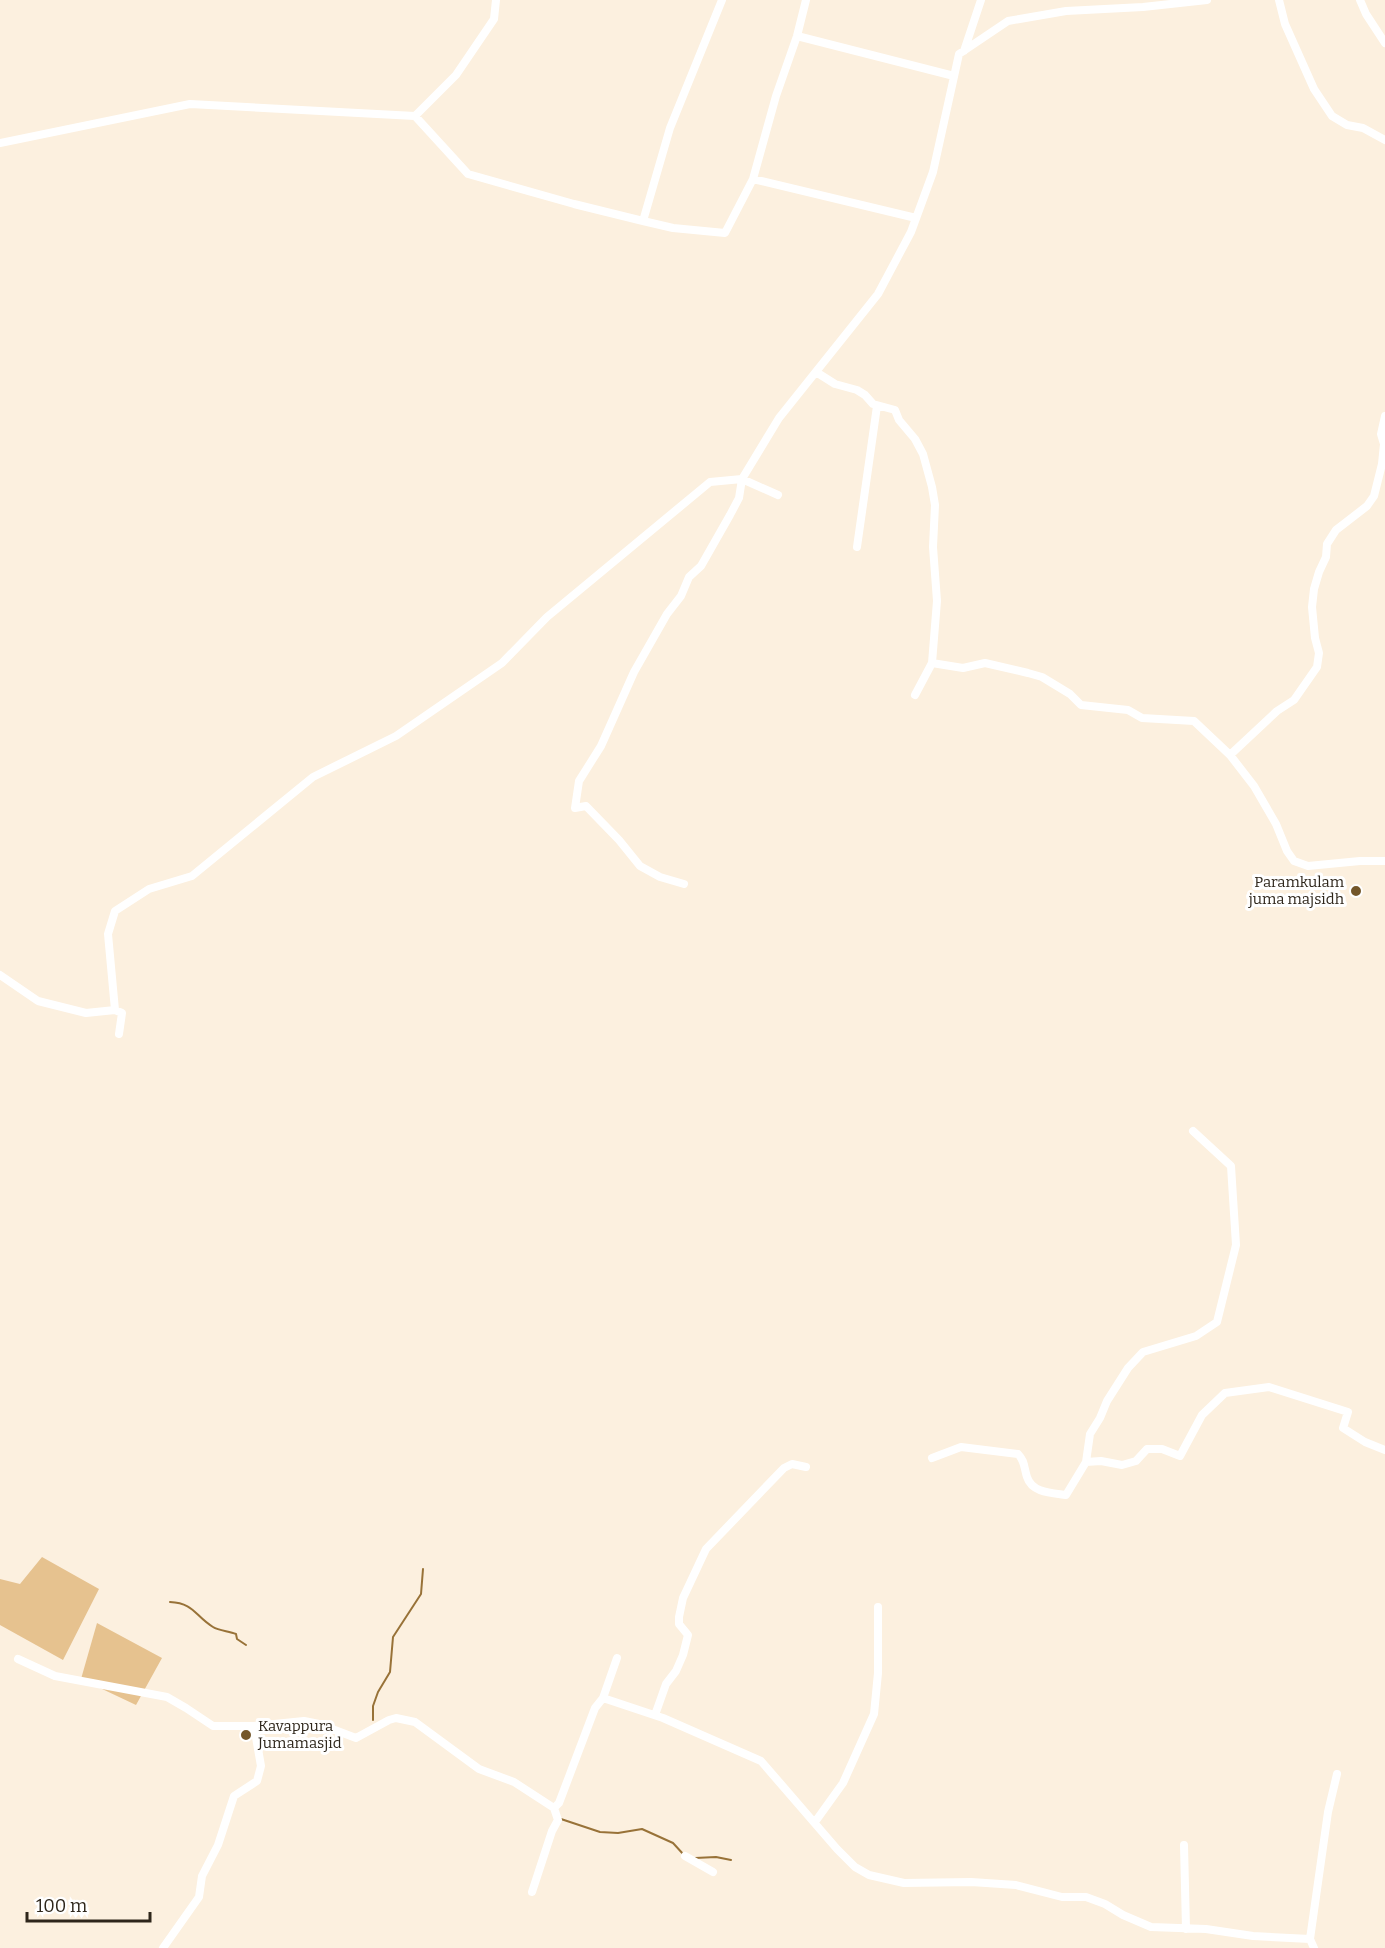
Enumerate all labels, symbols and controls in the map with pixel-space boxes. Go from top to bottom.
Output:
place label: Paramkulam juma majsidh [1248,873,1345,908]
marker: Paramkulam juma majsidh [1349,884,1363,898]
place label: Kavappura Jumamasjid [257,1717,342,1752]
marker: Kavappura Jumamasjid [239,1728,253,1742]
scale bar [27,1885,150,1923]
text: 100 m [36,1895,87,1917]

